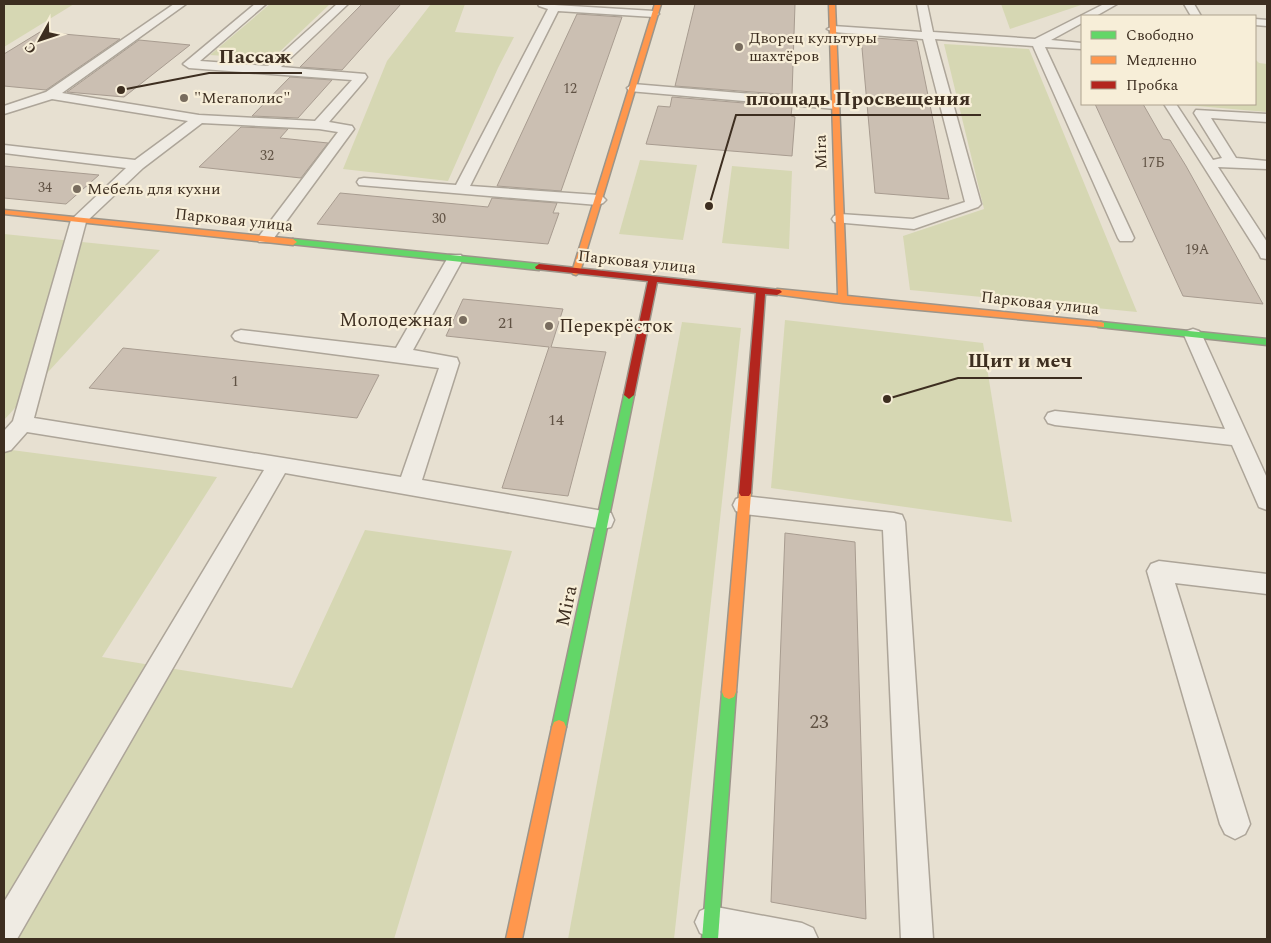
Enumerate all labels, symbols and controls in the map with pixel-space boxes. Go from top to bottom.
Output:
north arrow [15,15,65,65]
legend [1081,15,1256,105]
text: Свободно [1126,24,1194,47]
place label: Дворец культуры шахтёров [749,26,877,68]
text: С [19,37,42,59]
callout: Пассаж [209,38,302,73]
marker: Дворец культуры шахтёров [733,41,745,53]
text: Пассаж [219,42,292,72]
text: Медленно [1126,49,1197,72]
text: Пробка [1126,74,1179,97]
house number: 12 [563,78,577,99]
callout: площадь Просвещения [736,80,981,115]
text: площадь Просвещения [746,84,971,114]
place label: "Мегаполис" [194,86,290,110]
marker: "Мегаполис" [178,92,190,104]
street label: Mira [808,134,834,170]
house number: 32 [260,145,274,166]
house number: 17Б [1141,152,1165,173]
house number: 34 [38,177,52,198]
place label: Мебель для кухни [87,177,221,201]
marker: Мебель для кухни [71,183,83,195]
street label: Парковая улица [174,202,294,238]
house number: 30 [432,208,446,229]
house number: 19А [1185,239,1210,260]
street label: Парковая улица [577,244,697,280]
street label: Парковая улица [980,285,1100,321]
place label: Молодежная [339,306,453,335]
house number: 21 [498,311,514,335]
place label: Перекрёсток [559,312,673,341]
marker: Молодежная [457,314,469,326]
marker: Перекрёсток [543,320,555,332]
callout: Щит и меч [958,343,1082,378]
text: Щит и меч [968,346,1072,376]
house number: 1 [231,369,239,393]
house number: 14 [548,408,564,432]
street label: Mira [549,582,586,629]
house number: 23 [809,708,829,737]

